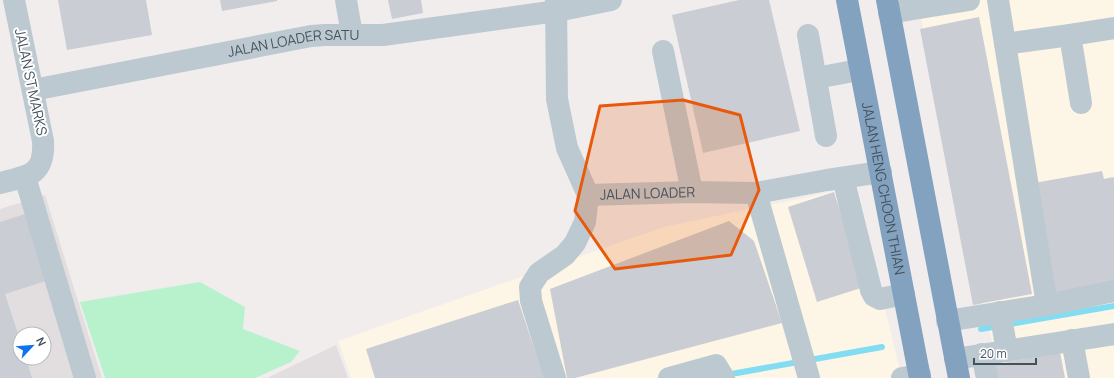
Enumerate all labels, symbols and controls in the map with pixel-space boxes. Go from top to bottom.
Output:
street label: JALAN LOADER SATU [226,25,359,61]
street label: JALAN ST MARKS [11,27,52,137]
street label: JALAN HENG CHOON THIAN [858,101,910,276]
street label: JALAN LOADER [600,182,696,204]
north arrow [12,326,52,366]
text: N [33,335,50,348]
scale bar [974,340,1036,366]
text: 20 m [980,345,1007,362]

